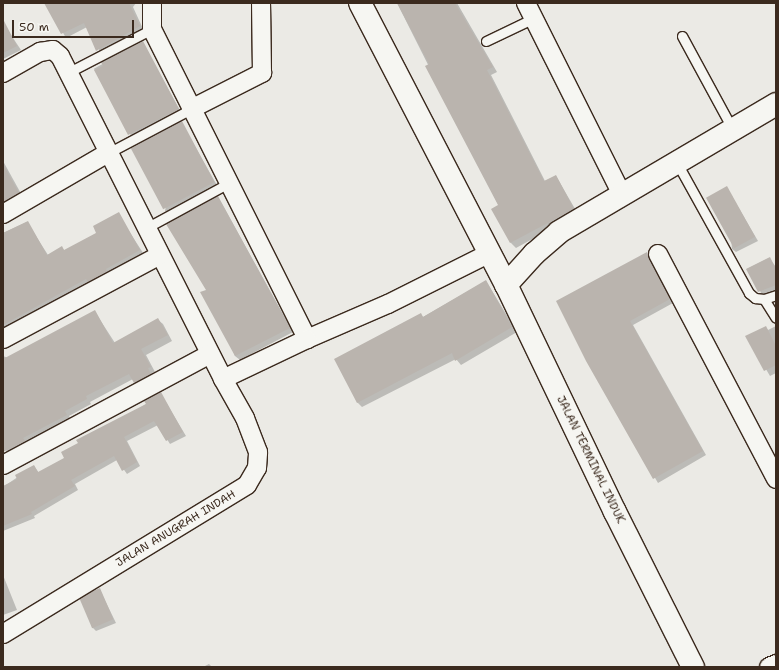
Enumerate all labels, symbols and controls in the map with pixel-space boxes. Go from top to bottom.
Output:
scale bar [14,12,136,38]
text: 50 m [19,19,49,35]
street label: JALAN TERMINAL INDUK [553,394,627,526]
street label: JALAN ANUGRAH INDAH [114,488,238,570]

